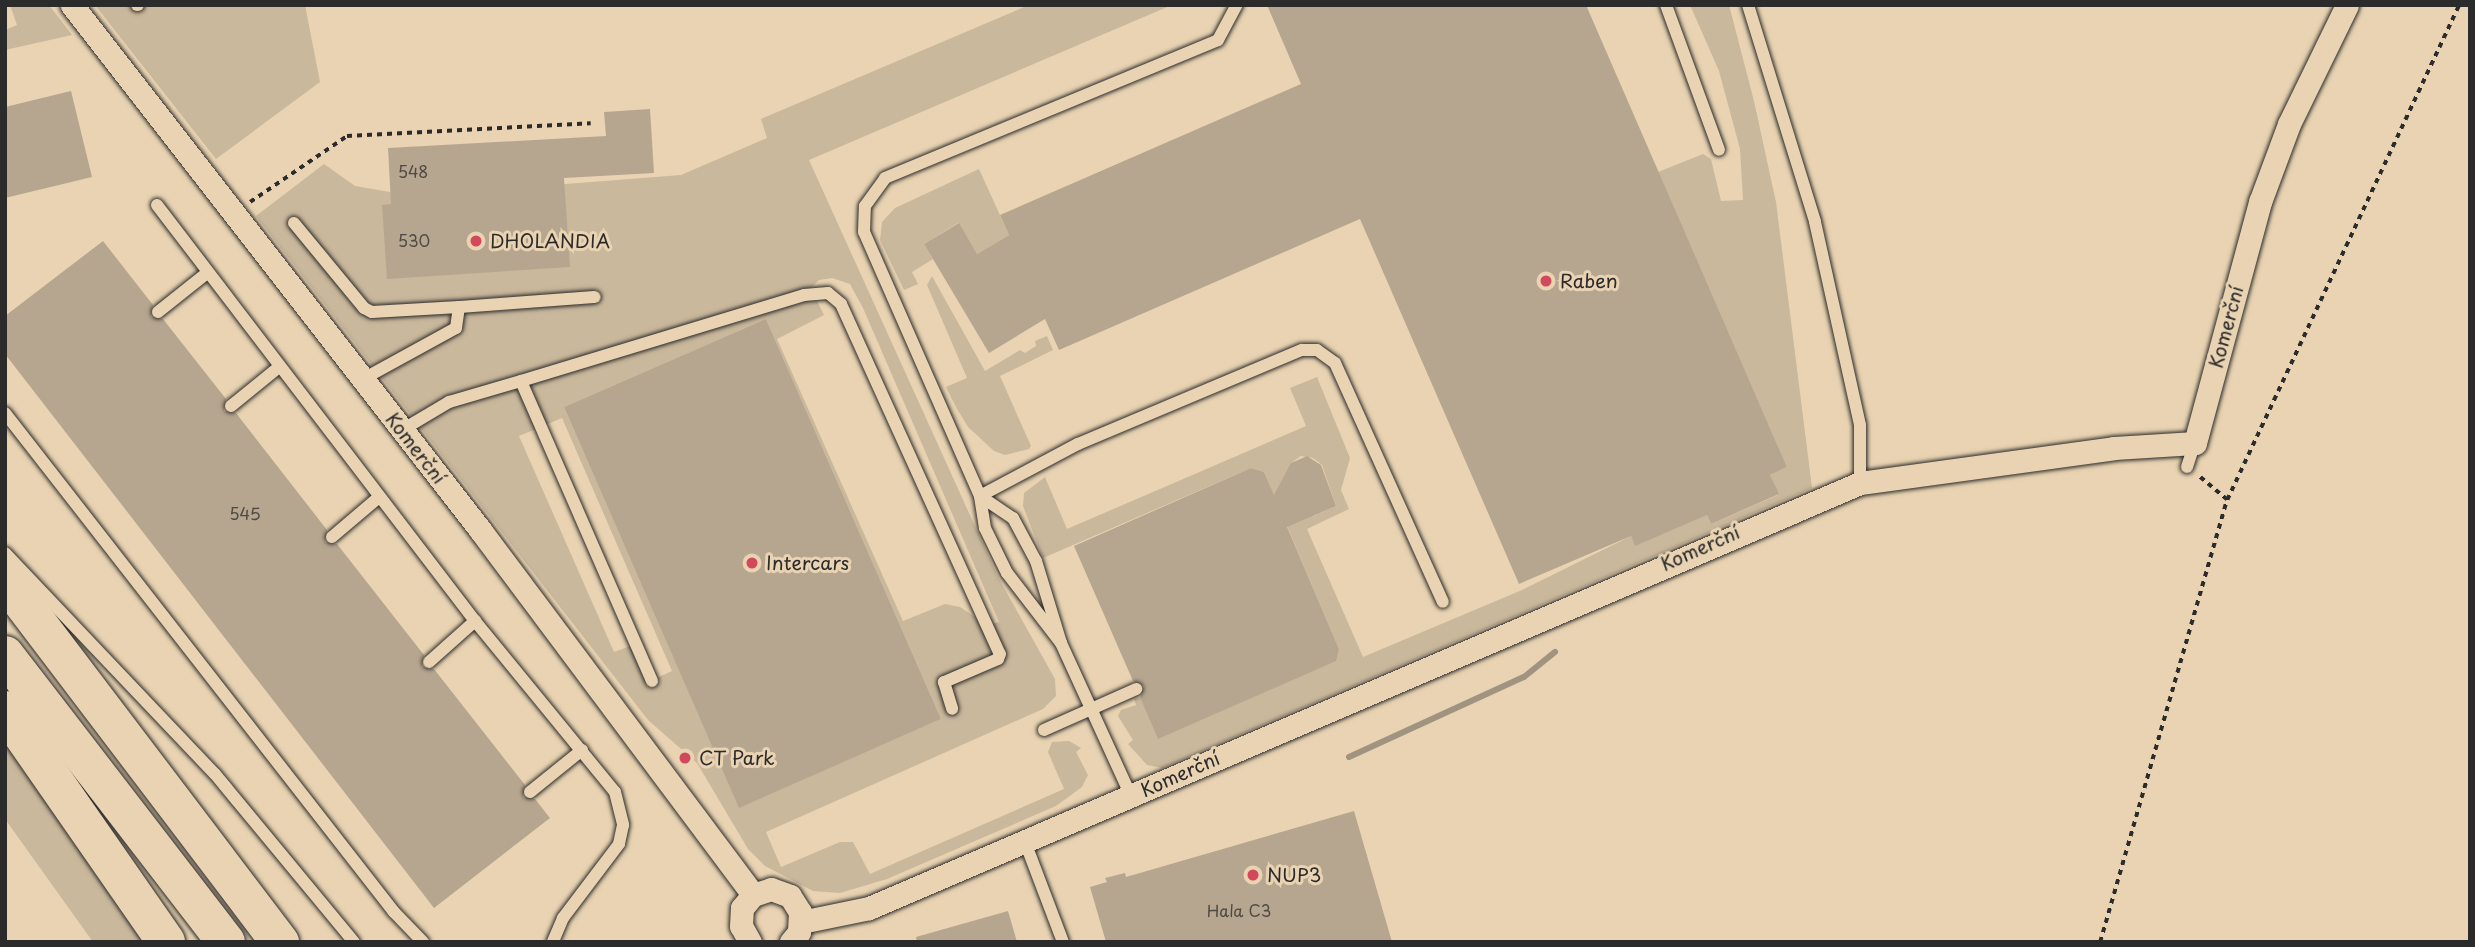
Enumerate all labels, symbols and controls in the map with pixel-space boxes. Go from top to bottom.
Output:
house number: 548 [398,161,428,181]
house number: 530 [398,230,430,250]
place label: DHOLANDIA [490,230,610,252]
marker: DHOLANDIA [468,233,484,249]
place label: Raben [1560,270,1618,292]
marker: Raben [1538,273,1554,289]
street label: Komerční [2204,283,2248,371]
street label: Komerční [381,408,451,488]
house number: 545 [229,503,261,523]
street label: Komerční [1657,520,1743,576]
place label: Intercars [766,552,849,574]
marker: Intercars [744,555,760,571]
street label: Komerční [1137,746,1223,802]
place label: CT Park [699,747,775,769]
marker: CT Park [677,750,693,766]
place label: NUP3 [1267,864,1321,886]
marker: NUP3 [1245,867,1261,883]
house number: Hala C3 [1206,900,1272,920]

